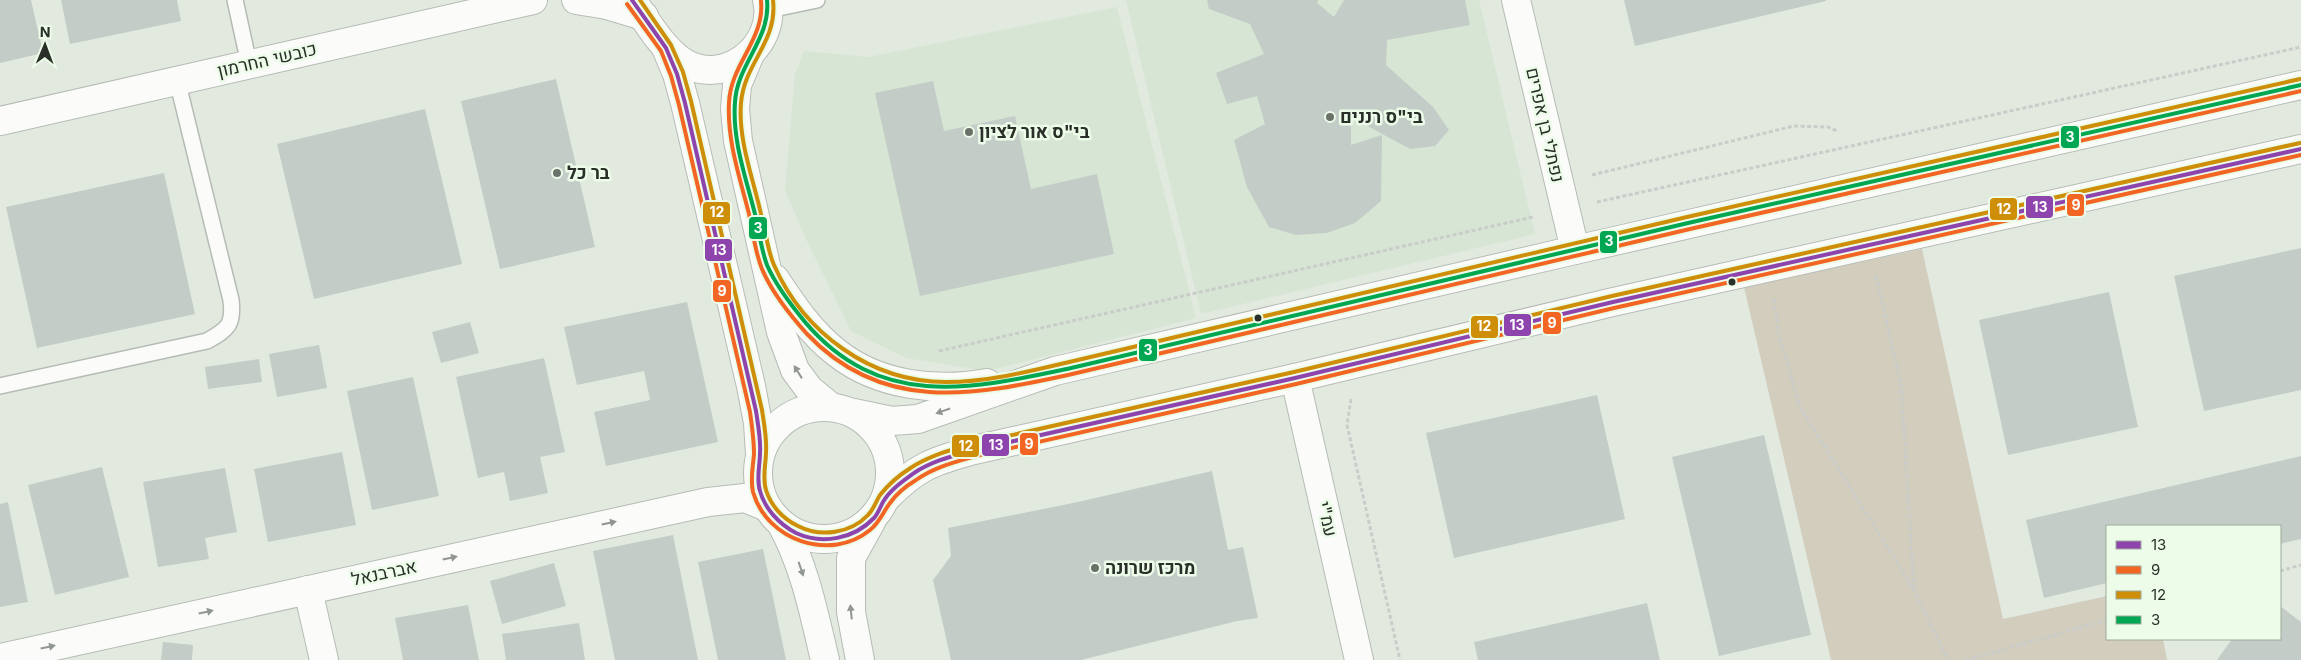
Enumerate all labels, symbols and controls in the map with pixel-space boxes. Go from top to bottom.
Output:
north arrow [20,20,70,70]
text: N [40,23,51,40]
street label: כובשי החרמון [215,38,319,81]
street label: נפתלי בן אפרים [1522,66,1569,184]
place label: בי"ס רננים [1340,106,1423,127]
marker: בי"ס רננים [1324,111,1336,123]
place label: בי"ס אור לציון [979,121,1090,142]
line badge: 3 [2060,125,2080,149]
marker: בי"ס אור לציון [963,126,975,138]
text: 3 [2065,128,2075,145]
place label: בר כל [567,162,610,183]
marker: בר כל [551,167,563,179]
line badge: 9 [2066,193,2085,217]
line badge: 13 [2025,195,2054,219]
text: 9 [2071,196,2081,213]
line badge: 12 [1989,197,2018,221]
text: 13 [2032,198,2048,215]
text: 12 [1997,200,2012,217]
line badge: 12 [702,201,731,225]
text: 12 [710,203,725,220]
line badge: 3 [748,216,768,240]
text: 3 [753,219,763,236]
line badge: 3 [1599,230,1618,254]
text: 3 [1604,232,1614,249]
line badge: 13 [704,238,733,262]
text: 13 [711,241,727,258]
unlabelled marker [1727,277,1737,287]
line badge: 9 [712,279,732,303]
text: 9 [717,282,727,299]
line badge: 9 [1542,311,1562,335]
unlabelled marker [1253,313,1263,323]
line badge: 13 [1503,313,1532,337]
text: 9 [1547,314,1557,331]
line badge: 12 [1470,315,1499,339]
text: 13 [1509,316,1525,333]
text: 12 [1477,317,1492,334]
line badge: 3 [1138,338,1158,362]
text: 3 [1143,341,1153,358]
one-way arrow [793,366,802,379]
one-way arrow [935,407,950,415]
line badge: 9 [1019,432,1039,456]
line badge: 13 [981,433,1010,457]
line badge: 12 [951,434,980,458]
text: 9 [1024,435,1034,452]
text: 13 [988,436,1004,453]
text: 12 [959,437,974,454]
street label: עמ"י [1313,499,1342,539]
one-way arrow [602,519,617,527]
legend [2106,525,2281,640]
text: 13 [2151,535,2166,554]
one-way arrow [443,554,458,562]
street label: אברבנאל [349,555,419,590]
place label: מרכז שרונה [1105,557,1195,578]
text: 9 [2151,560,2160,579]
one-way arrow [798,562,805,577]
marker: מרכז שרונה [1089,562,1101,574]
text: 12 [2151,585,2166,604]
one-way arrow [847,604,855,620]
one-way arrow [199,608,214,616]
text: 3 [2151,610,2160,629]
one-way arrow [40,643,55,651]

